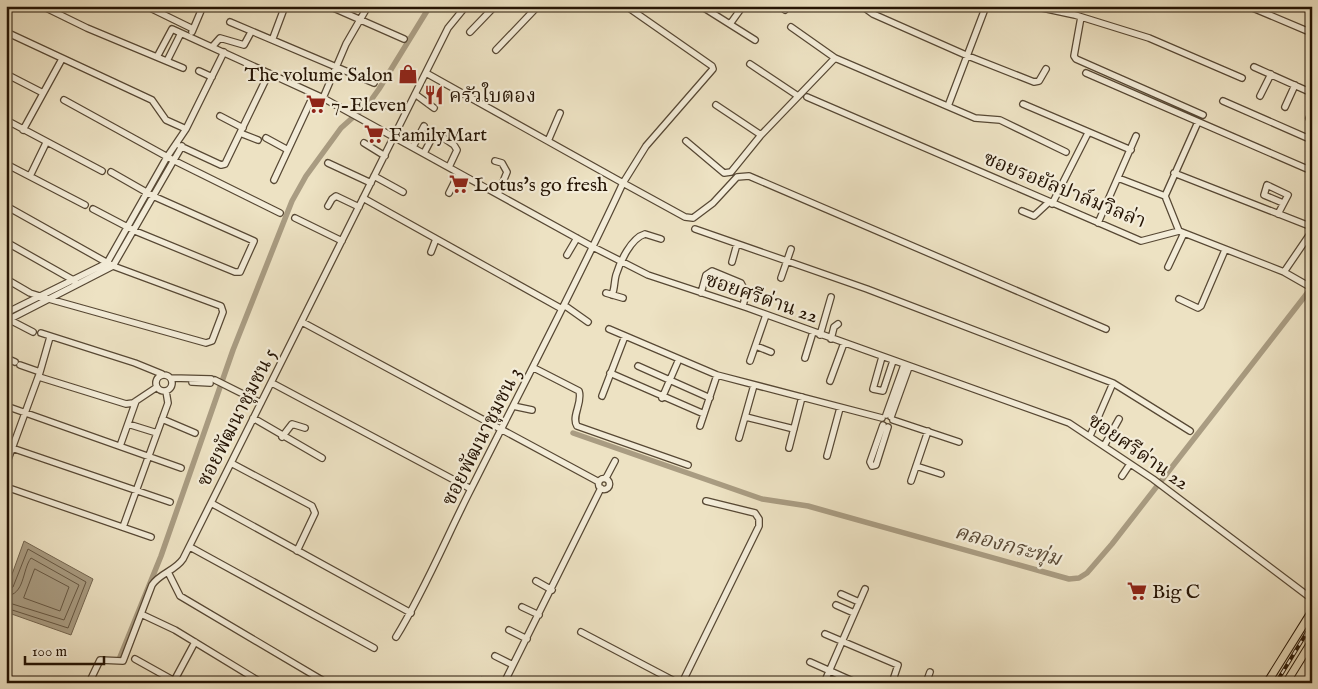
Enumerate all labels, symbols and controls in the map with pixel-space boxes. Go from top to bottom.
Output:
place label: The volume Salon [245,63,393,88]
shop icon: The volume Salon [397,63,419,85]
place label: ครัวใบตอง [449,82,536,109]
restaurant icon: ครัวใบตอง [423,84,445,106]
supermarket icon: 7-Eleven [305,93,327,115]
place label: 7-Eleven [331,93,407,118]
supermarket icon: FamilyMart [363,123,385,145]
place label: FamilyMart [389,123,487,148]
street label: ซอยรอยัลปาล์มวิลล่า [980,146,1149,234]
supermarket icon: Lotus's go fresh [448,173,470,195]
place label: Lotus's go fresh [474,173,608,198]
street label: ซอยศรีด่าน 22 [702,267,821,329]
street label: ซอยพัฒนาชุมชน 5 [192,344,283,491]
street label: ซอยพัฒนาชุมชน 3 [437,363,528,510]
street label: ซอยศรีด่าน 22 [1083,408,1193,496]
water label: คลองกระทุ่ม [951,519,1065,574]
supermarket icon: Big C [1126,580,1148,602]
place label: Big C [1152,580,1200,605]
scale bar [25,634,104,666]
text: 100 m [32,642,68,661]

